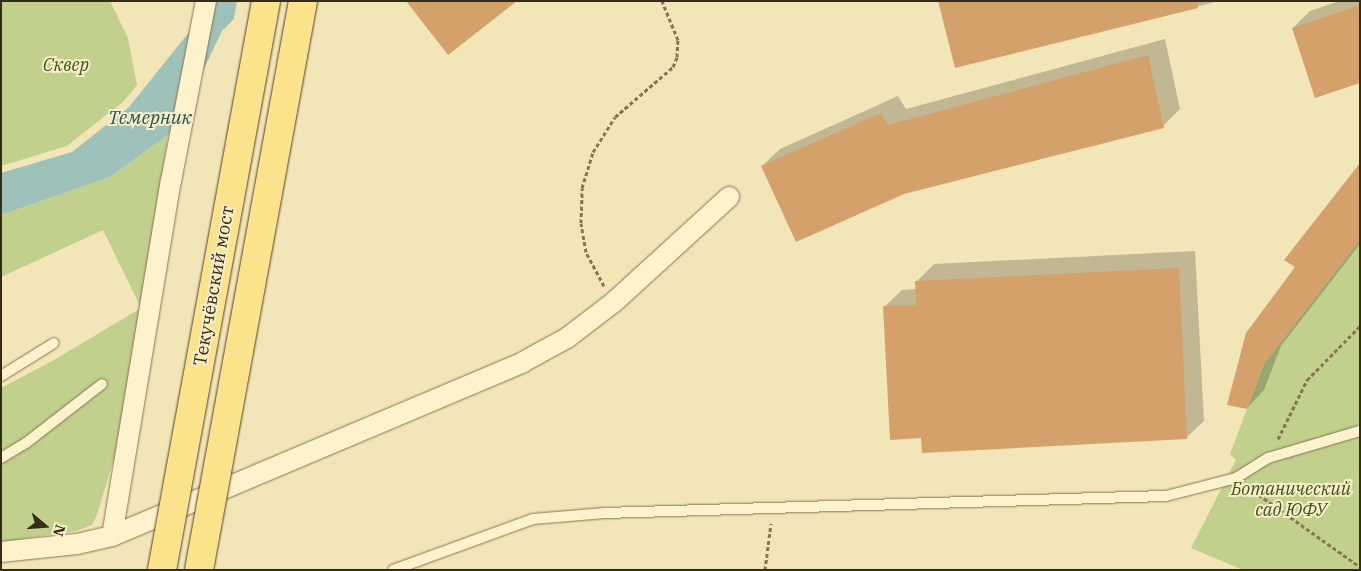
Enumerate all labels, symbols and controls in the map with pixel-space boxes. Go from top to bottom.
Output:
park label: Сквер [43,54,89,76]
water label: Темерник [108,107,192,129]
street label: Текучёвский мост [189,204,239,368]
park label: Ботанический сад ЮФУ [1231,479,1351,522]
north arrow [20,501,70,551]
text: N [49,523,70,539]

